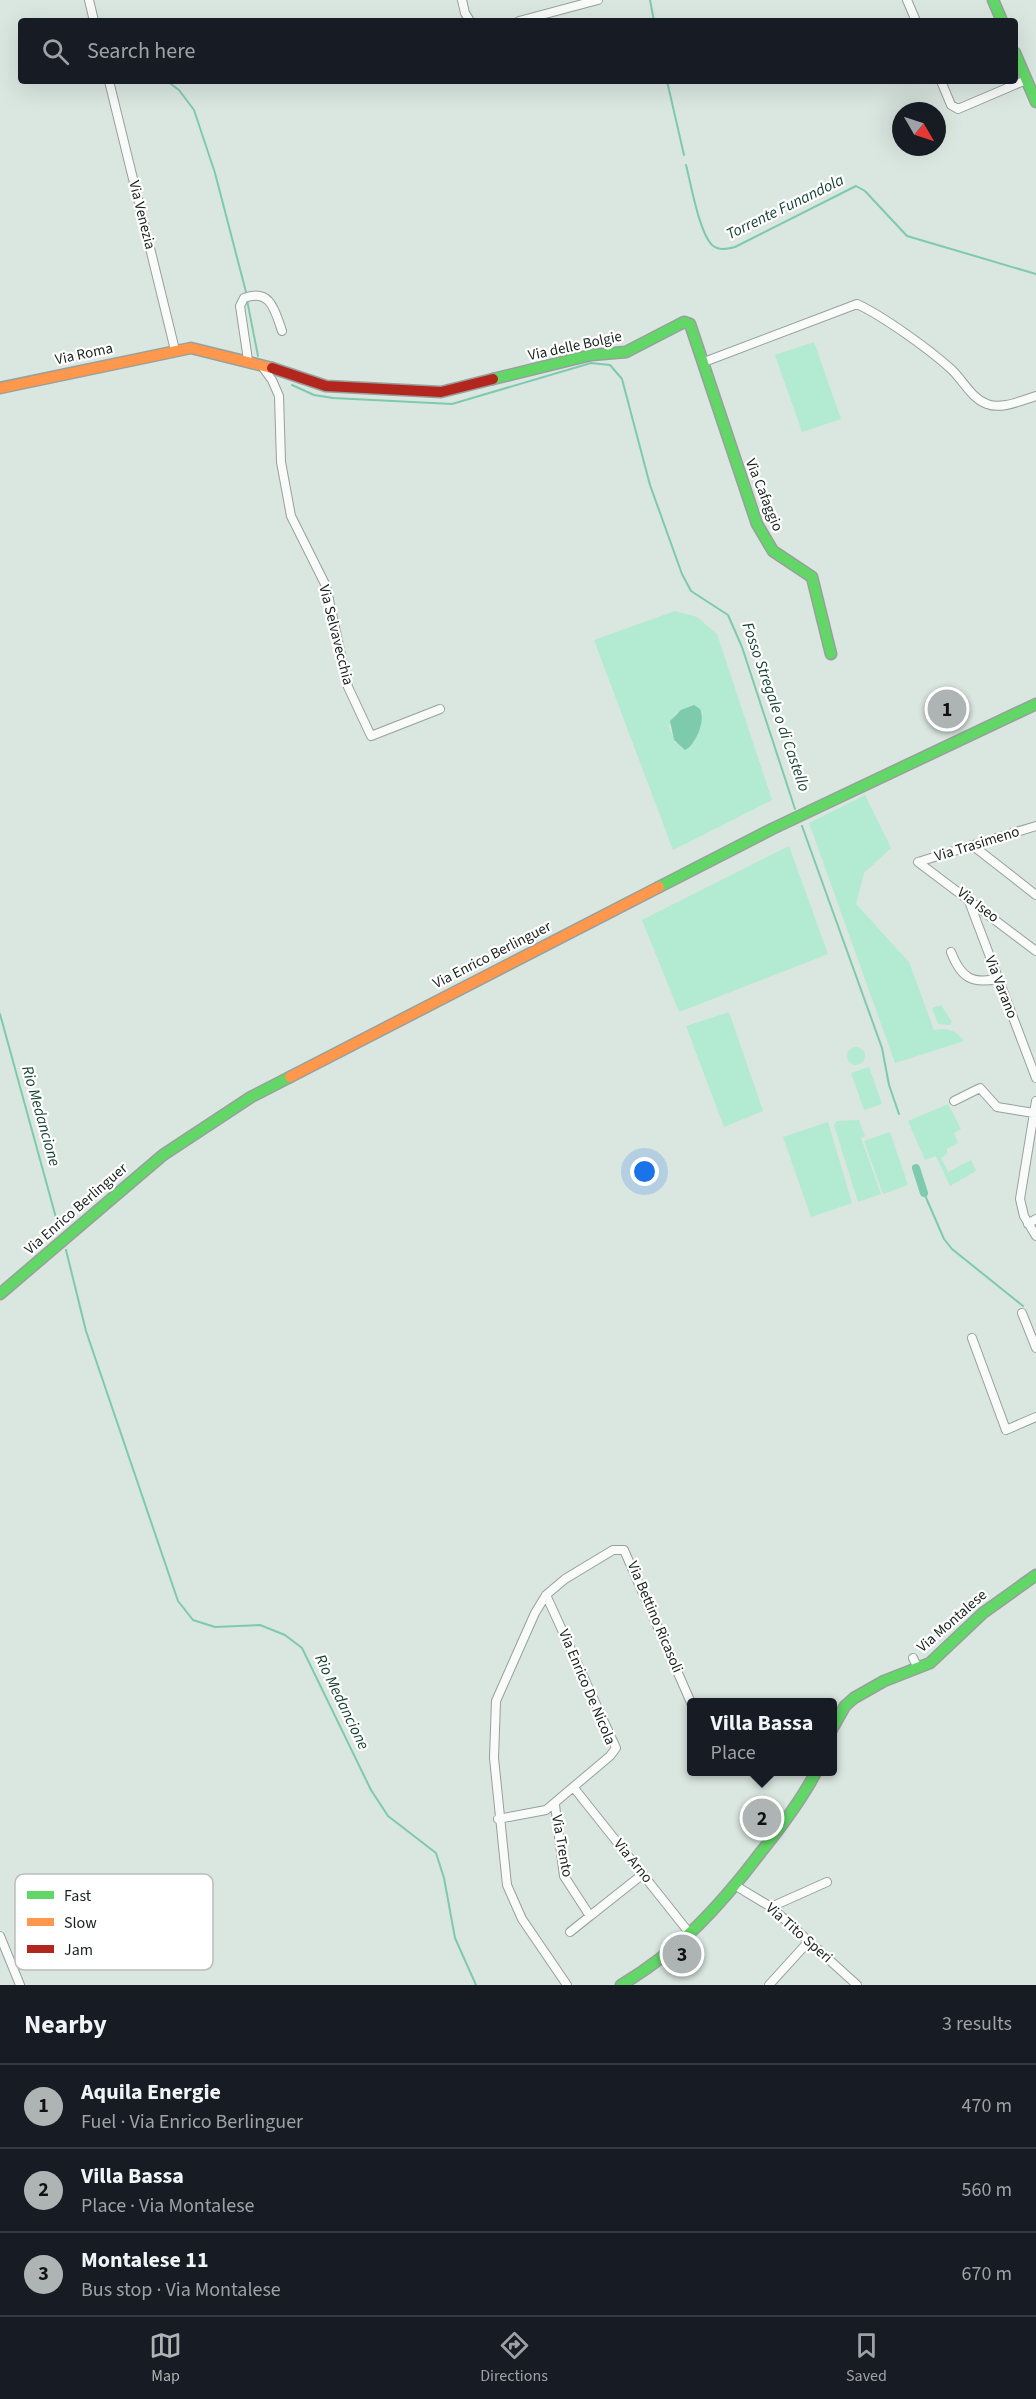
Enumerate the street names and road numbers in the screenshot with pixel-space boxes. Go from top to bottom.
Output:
street label: Via Venezia [123,178,161,252]
street label: Via delle Bolgie [526,326,624,366]
street label: Via Roma [53,338,115,370]
street label: Via Cafaggio [740,456,788,534]
street label: Via Selvavecchia [313,583,359,687]
street label: Via Trasimeno [932,821,1022,867]
street label: Via Iseo [953,882,1003,928]
street label: Via Enrico Berlinguer [429,916,555,994]
street label: Via Varano [979,953,1023,1021]
street label: Via Enrico Berlinguer [20,1158,133,1260]
street label: Via Bettino Ricasoli [622,1558,688,1676]
street label: Via Montalese [912,1585,992,1657]
street label: Via Enrico De Nicola [553,1626,621,1748]
street label: Via Trento [546,1813,578,1879]
street label: Via Arno [609,1834,657,1888]
street label: Via Tito Speri [761,1898,837,1968]

